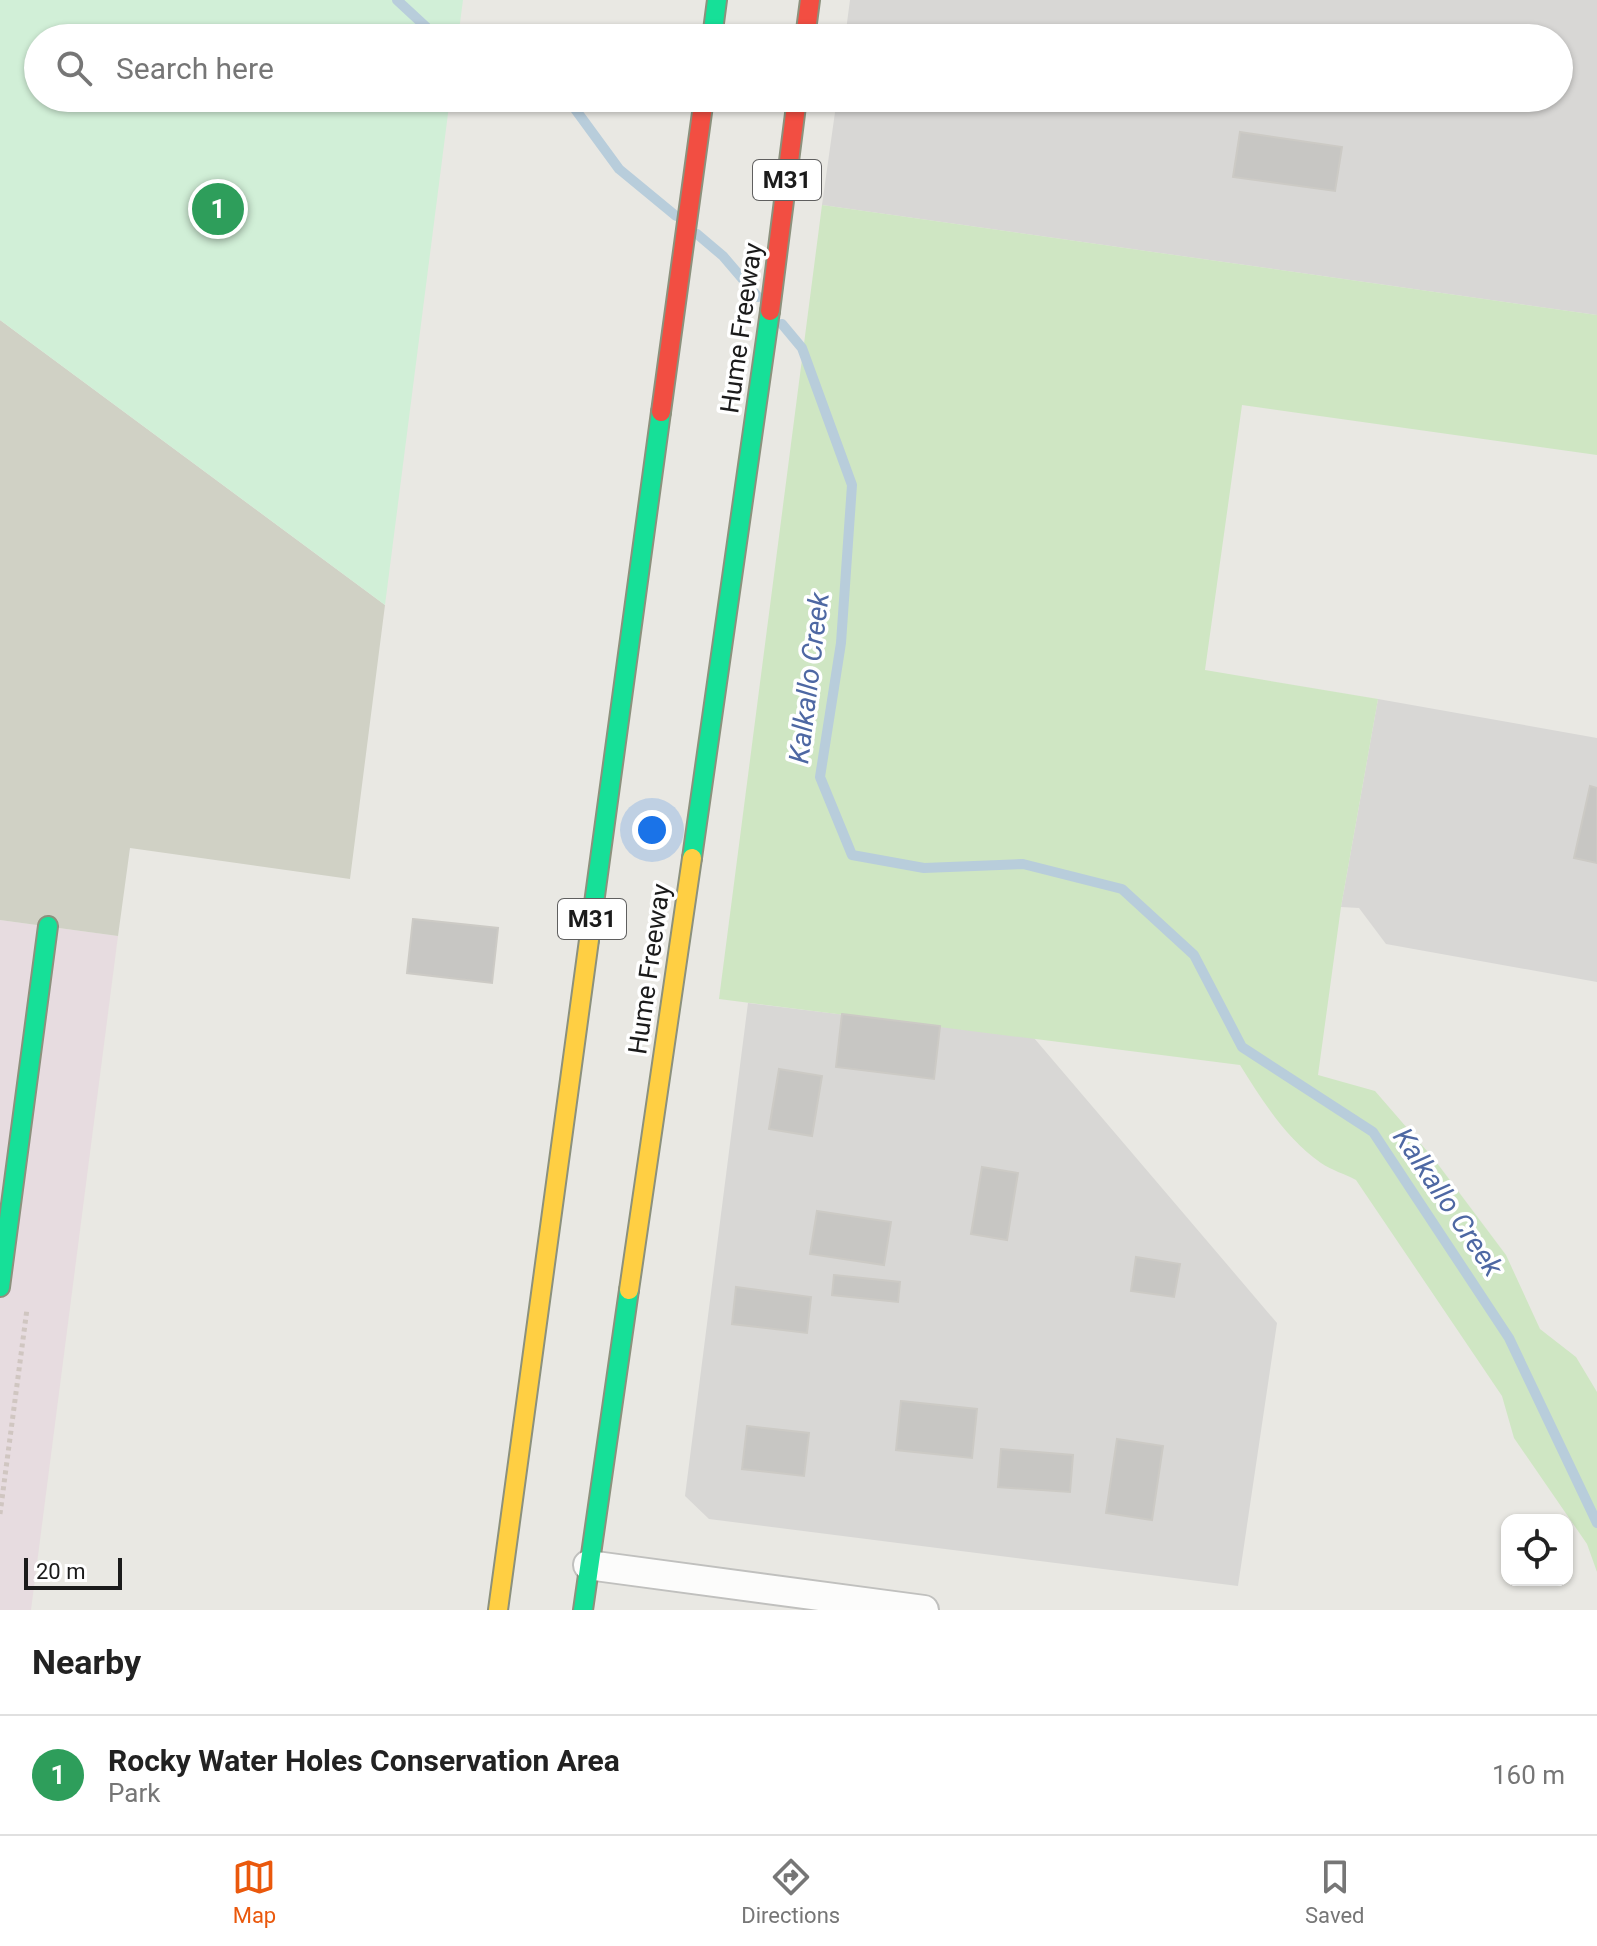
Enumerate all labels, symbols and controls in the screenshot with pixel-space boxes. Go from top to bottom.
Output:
search box [24,24,1573,112]
icon: search [52,46,96,90]
text: Search here [116,51,274,86]
road number: M31 [753,160,821,200]
pin: 1 [192,179,244,239]
street label: Hume Freeway [714,241,768,415]
water label: Kalkallo Creek [782,590,836,765]
your location [632,810,672,850]
street label: Hume Freeway [622,882,676,1056]
road number: M31 [558,899,626,939]
water label: Kalkallo Creek [1386,1122,1510,1283]
map controls [1501,1514,1573,1586]
button: locate [1501,1514,1573,1586]
scale bar [24,1554,122,1590]
text: 20 m [36,1559,85,1584]
text: Nearby [32,1642,141,1682]
text: Rocky Water Holes Conservation Area [108,1743,620,1778]
text: 1 [51,1760,65,1790]
text: 160 m [1492,1760,1565,1790]
text: Park [108,1778,160,1808]
tab: Map [232,1855,276,1928]
tab: Directions [741,1855,840,1928]
tab: Saved [1305,1855,1365,1928]

